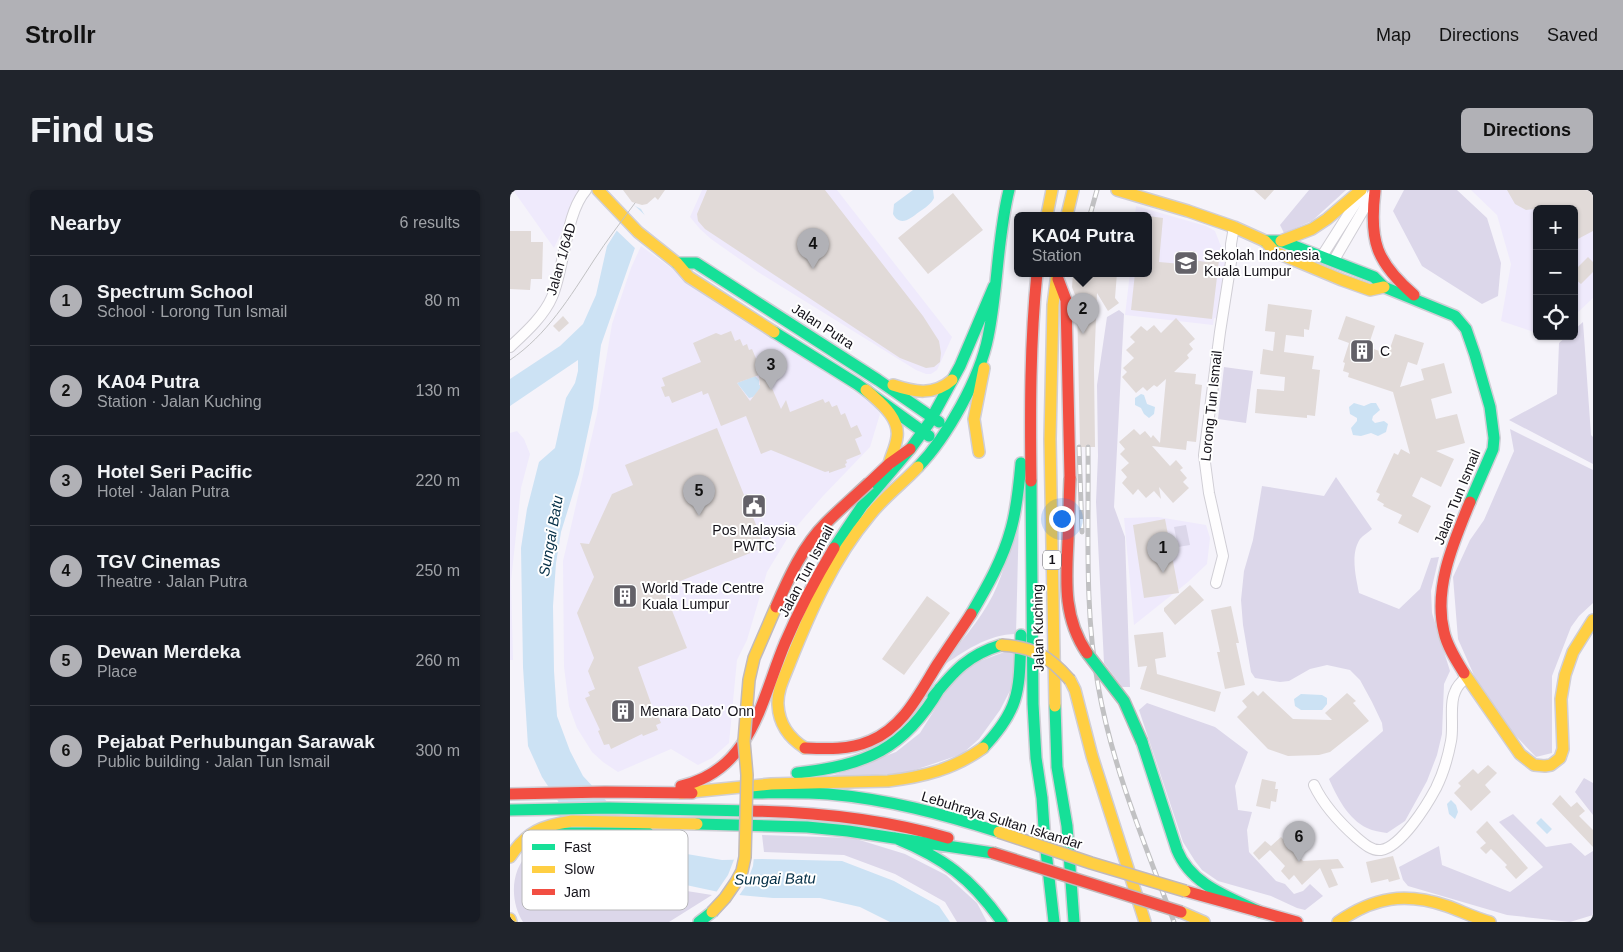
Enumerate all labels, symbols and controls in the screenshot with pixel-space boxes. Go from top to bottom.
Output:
text: Strollr [25,21,96,48]
text: Map [1376,25,1411,45]
text: Directions [1439,25,1519,45]
text: Saved [1547,25,1598,45]
button: Directions [1461,108,1593,153]
text: Find us [30,110,154,149]
map controls [1533,205,1578,340]
button: + [1533,205,1578,250]
text: Nearby [50,211,121,234]
popup [1014,212,1152,277]
text: 6 results [400,214,460,231]
street label: Jalan 1/64D [543,221,579,297]
text: KA04 Putra [1032,225,1134,246]
pin: 4 [797,228,829,269]
text: Station [1032,247,1082,264]
place label: Sekolah Indonesia Kuala Lumpur [1204,247,1319,279]
school or university icon: Sekolah Indonesia Kuala Lumpur [1173,250,1199,276]
button: − [1533,250,1578,295]
text: Spectrum School [97,281,253,302]
text: 1 [62,292,70,309]
text: 80 m [424,292,460,309]
pin: 2 [1067,293,1099,334]
button: locate [1533,295,1578,340]
street label: Jalan Putra [789,300,857,352]
text: School · Lorong Tun Ismail [97,303,287,320]
building icon: C [1349,338,1375,364]
place label: C [1380,343,1390,359]
pin: 3 [755,349,787,390]
street label: Lorong Tun Ismail [1197,350,1225,462]
text: KA04 Putra [97,371,199,392]
text: 2 [62,382,70,399]
text: 130 m [416,382,460,399]
text: Station · Jalan Kuching [97,393,262,410]
street label: Jalan Tun Ismail [1431,447,1483,547]
text: Hotel Seri Pacific [97,461,252,482]
text: 3 [62,472,70,489]
text: 220 m [416,472,460,489]
pin: 5 [683,475,715,516]
text: Hotel · Jalan Putra [97,483,230,500]
public building icon: Pos Malaysia PWTC [741,493,767,519]
water label: Sungai Batu [535,494,566,578]
your location [1049,506,1075,532]
place label: Pos Malaysia PWTC [712,522,796,554]
street label: Jalan Tun Ismail [775,523,837,619]
pin: 1 [1147,532,1179,573]
road number: 1 [1043,550,1061,570]
text: TGV Cinemas [97,551,221,572]
text: 4 [62,562,70,579]
text: 250 m [416,562,460,579]
text: Theatre · Jalan Putra [97,573,247,590]
place label: World Trade Centre Kuala Lumpur [642,580,764,612]
building icon: World Trade Centre Kuala Lumpur [612,583,638,609]
street label: Jalan Kuching [1029,584,1047,672]
text: Dewan Merdeka [97,641,241,662]
text: 5 [62,652,70,669]
text: 260 m [416,652,460,669]
text: Place [97,663,137,680]
building icon: Menara Dato' Onn [610,698,636,724]
place label: Menara Dato' Onn [640,703,754,719]
text: Pejabat Perhubungan Sarawak [97,731,375,752]
text: 6 [62,742,70,759]
text: 300 m [416,742,460,759]
text: Public building · Jalan Tun Ismail [97,753,330,770]
street label: Lebuhraya Sultan Iskandar [920,788,1085,852]
pin: 6 [1283,821,1315,862]
legend [522,830,688,910]
text: Fast [564,839,591,855]
text: Slow [564,861,595,877]
water label: Sungai Batu [734,869,817,888]
text: Jam [564,884,590,900]

